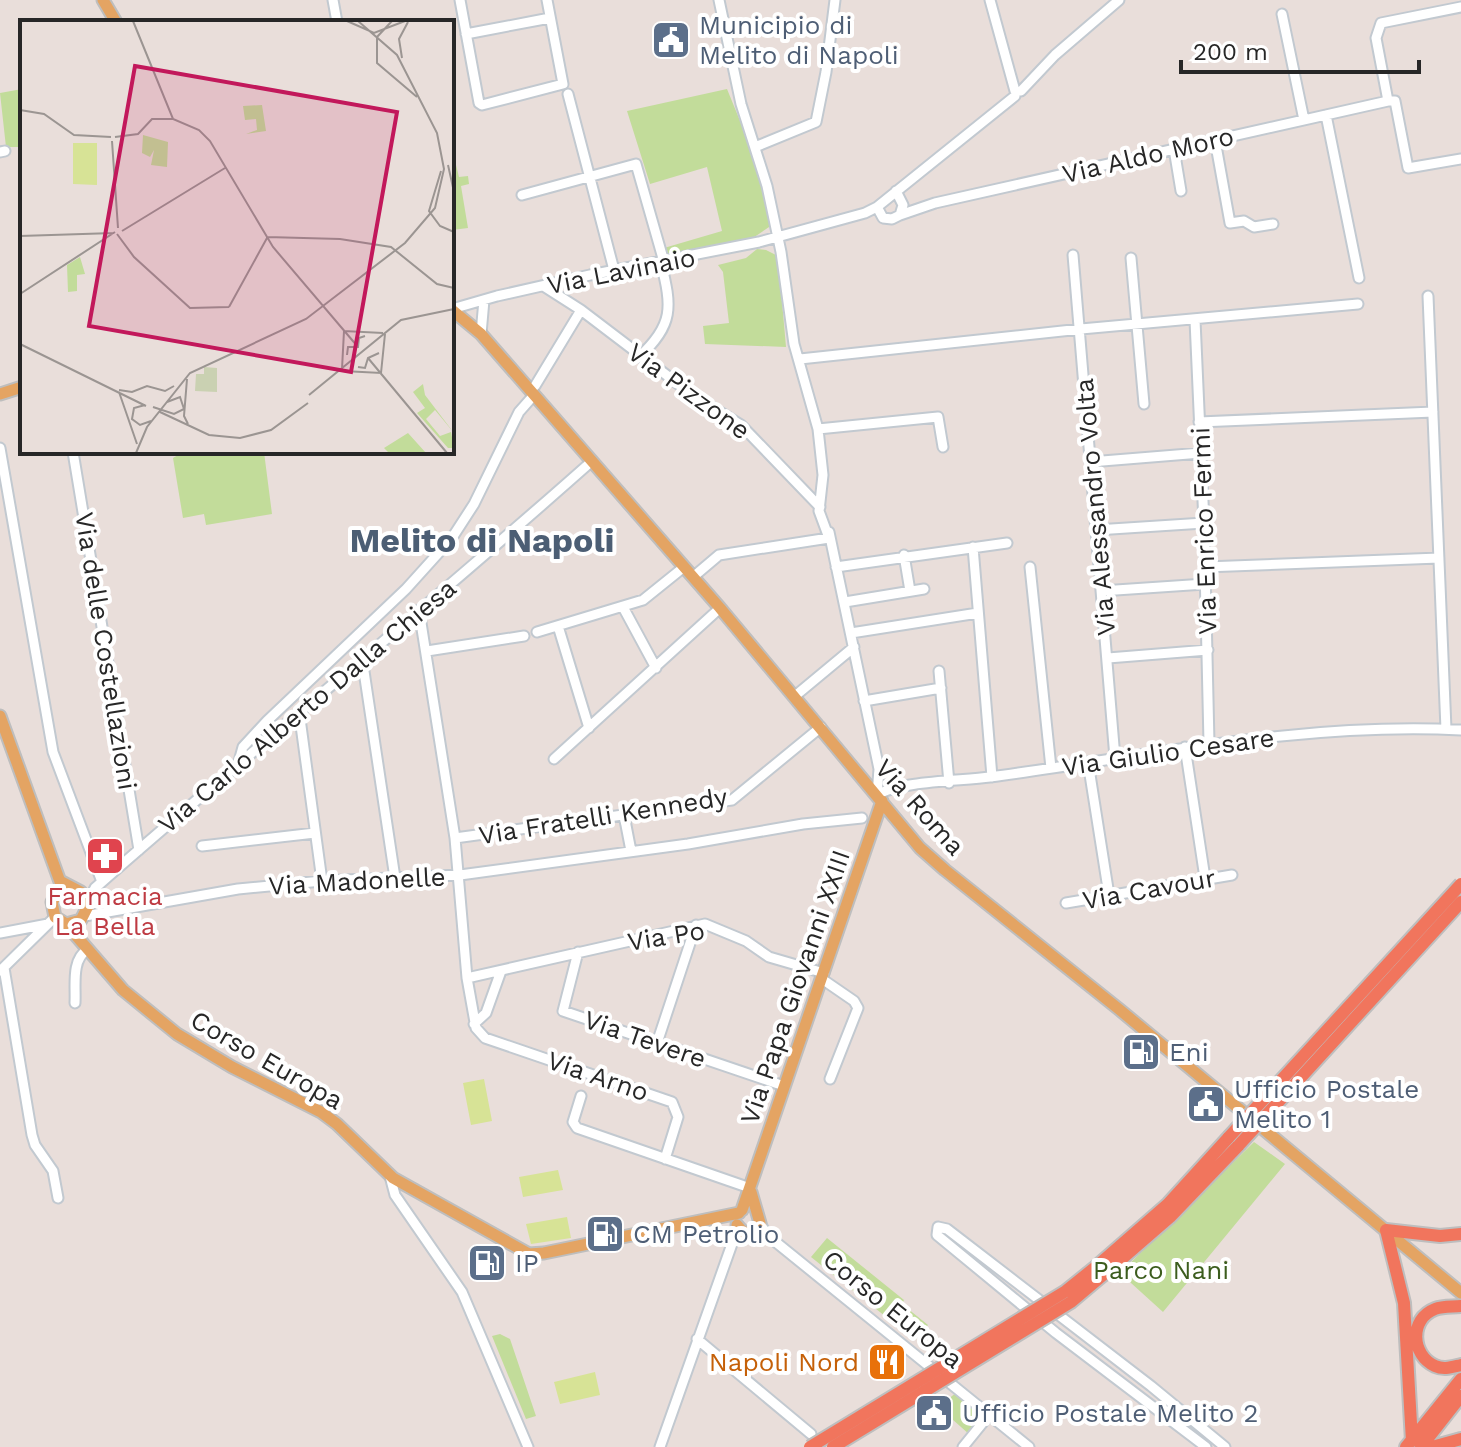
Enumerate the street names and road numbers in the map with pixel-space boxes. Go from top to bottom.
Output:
street label: Via Aldo Moro [1059,121,1237,189]
street label: Via Lavinaio [544,242,698,300]
street label: Via Pizzone [622,337,756,445]
street label: Via Alessandro Volta [1069,377,1121,637]
street label: Via Enrico Fermi [1185,427,1223,635]
street label: Via delle Costellazioni [69,510,143,792]
street label: Via Carlo Alberto Dalla Chiesa [152,572,462,839]
street label: Via Giulio Cesare [1060,722,1276,782]
street label: Via Roma [869,753,971,861]
street label: Via Fratelli Kennedy [476,781,730,850]
street label: Via Papa Giovanni XXIII [734,846,856,1128]
street label: Via Madonelle [268,861,446,901]
street label: Via Cavour [1080,863,1218,915]
street label: Via Po [625,915,707,957]
street label: Corso Europa [186,1004,349,1116]
street label: Via Tevere [580,1004,710,1074]
street label: Via Arno [543,1045,653,1107]
street label: Corso Europa [817,1244,969,1375]

